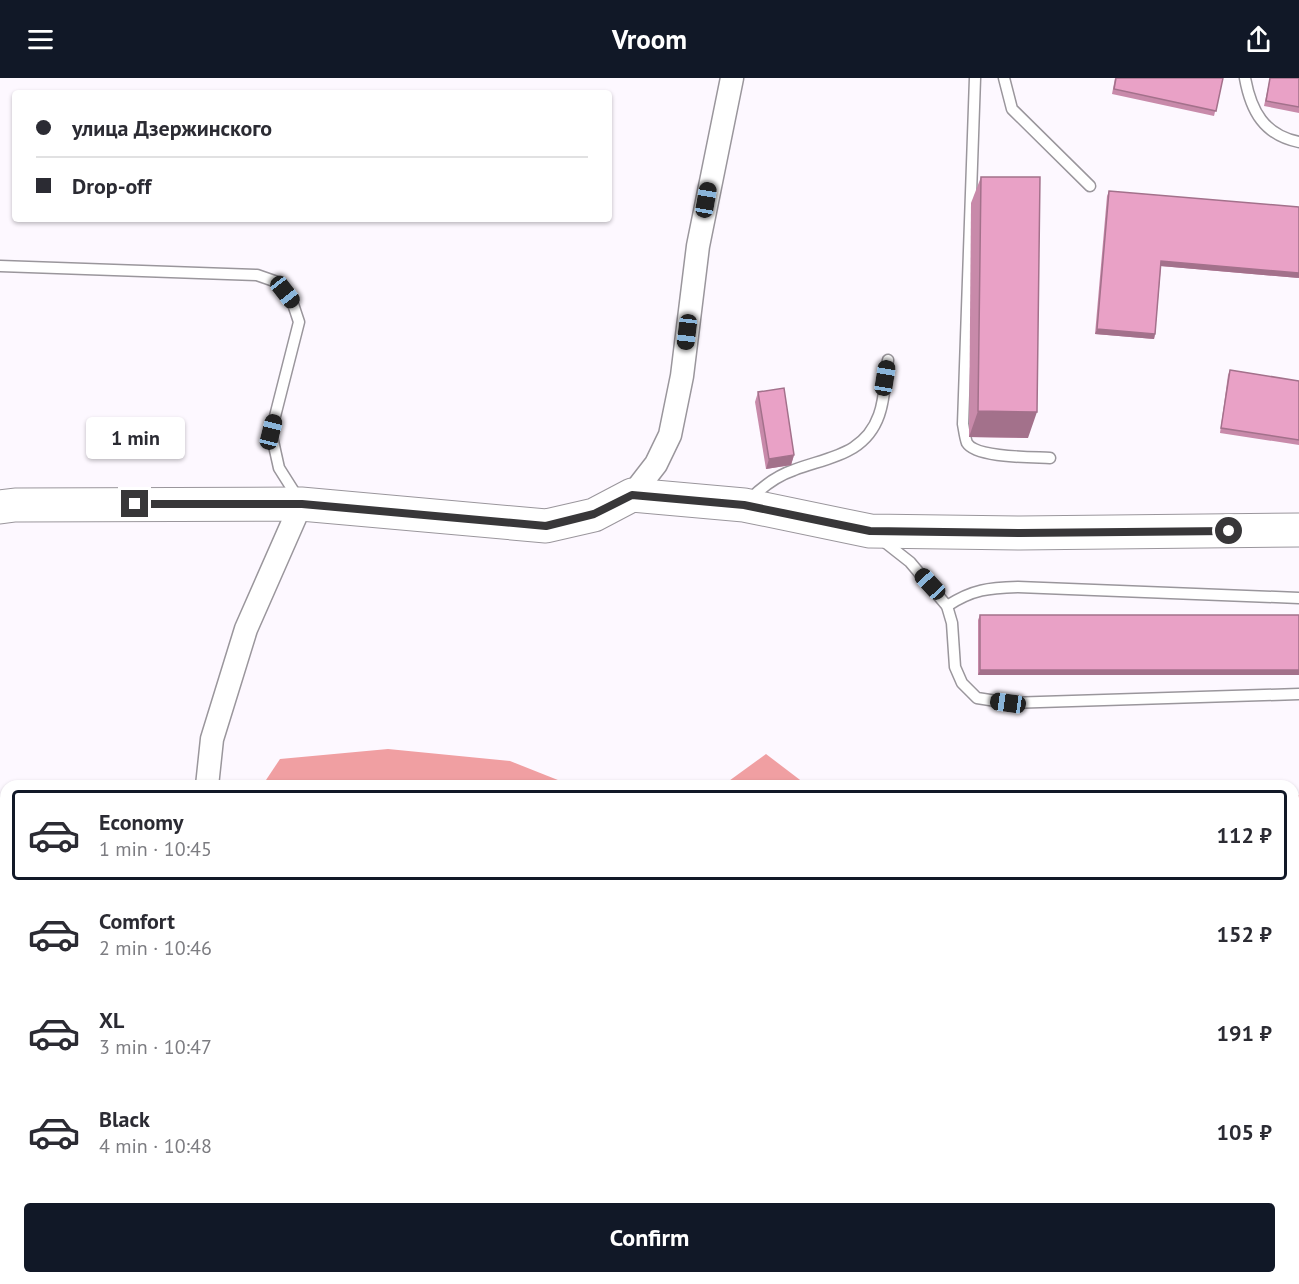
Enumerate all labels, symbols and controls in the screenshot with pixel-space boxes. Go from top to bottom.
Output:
text: Vroom [612,22,687,56]
icon: menu [24,23,57,56]
icon: share [1242,23,1275,56]
text: улица Дзержинского [72,114,272,142]
text: Drop-off [72,172,151,200]
car [694,181,718,219]
car [267,272,303,312]
car [676,313,698,351]
car [873,359,897,397]
car [258,412,284,452]
callout: 1 min [86,417,184,459]
text: 1 min [111,425,160,451]
route end [121,490,148,517]
route start [1215,517,1242,544]
car [911,565,949,603]
car [989,692,1027,714]
icon: car [27,808,81,862]
text: Economy [99,808,183,836]
text: 112 ₽ [1217,821,1272,849]
text: 1 min · 10:45 [99,836,212,862]
icon: car [27,907,81,961]
text: Comfort [99,907,175,935]
text: 152 ₽ [1217,920,1272,948]
text: 2 min · 10:46 [99,935,212,961]
icon: car [27,1006,81,1060]
text: XL [99,1006,124,1034]
text: 191 ₽ [1217,1019,1272,1047]
text: 3 min · 10:47 [99,1034,212,1060]
icon: car [27,1105,81,1159]
text: Black [99,1105,150,1133]
text: 105 ₽ [1217,1118,1272,1146]
text: 4 min · 10:48 [99,1133,212,1159]
button: Confirm [24,1203,1275,1272]

